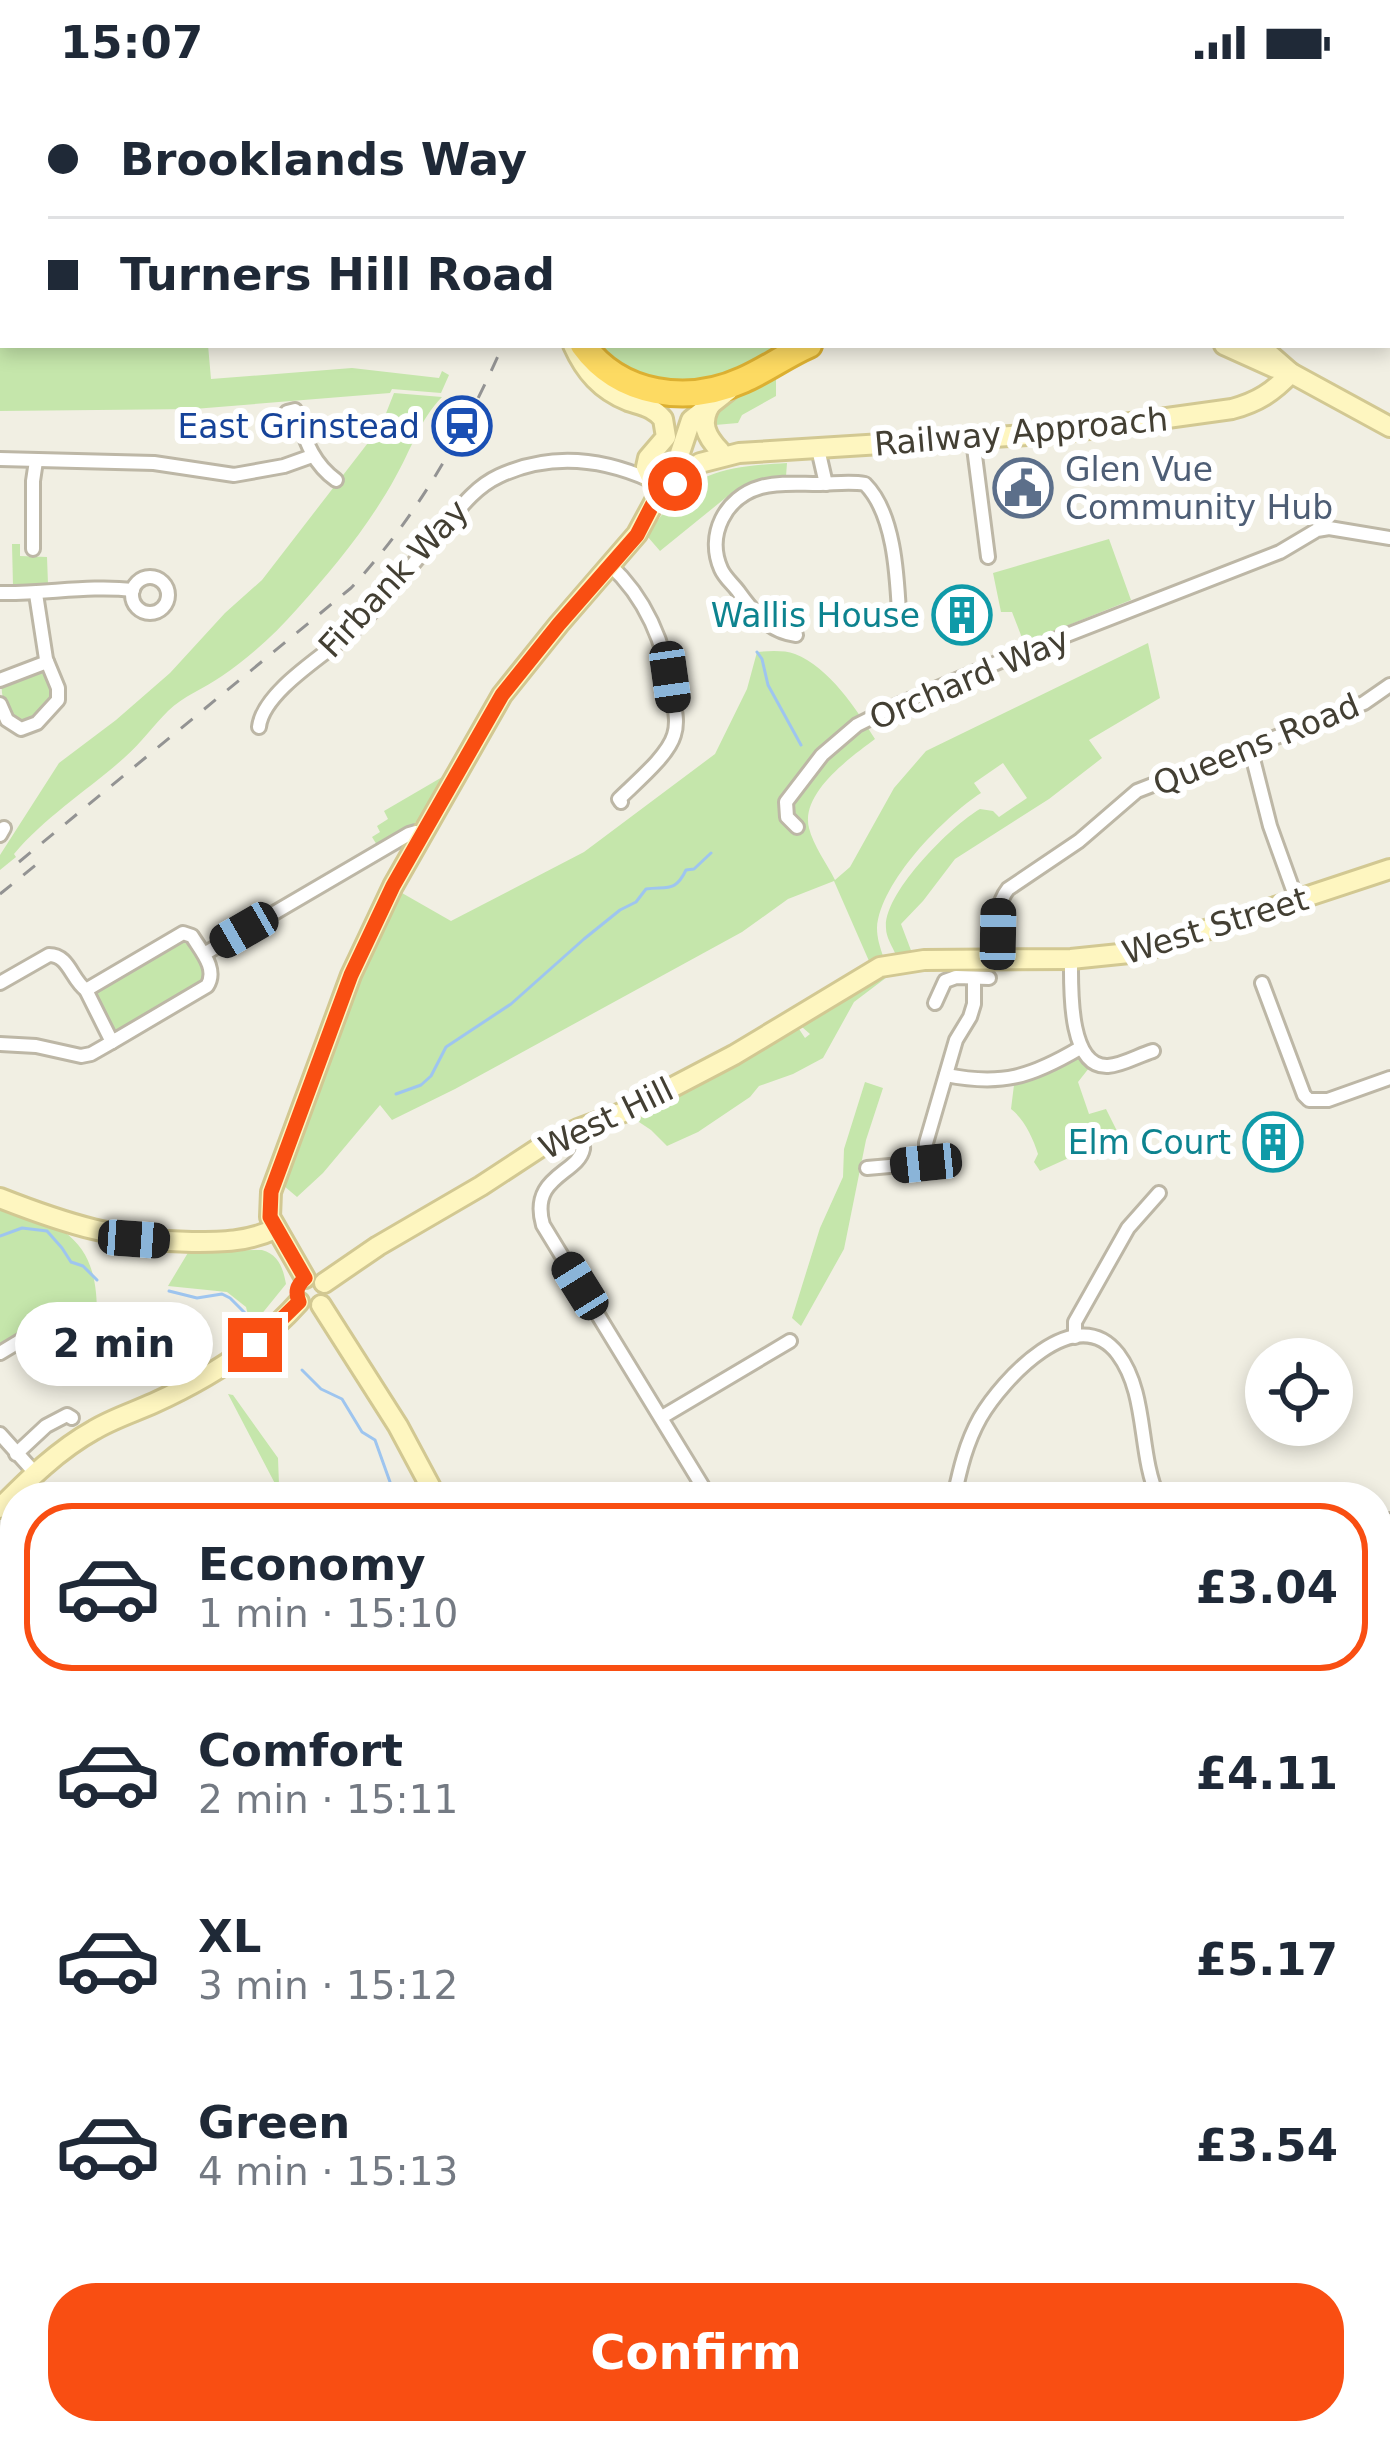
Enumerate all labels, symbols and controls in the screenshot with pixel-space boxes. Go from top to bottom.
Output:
text: 15:07 [60,16,203,69]
text: Brooklands Way [120,133,527,186]
text: Turners Hill Road [120,248,555,301]
station icon: East Grinstead [431,395,493,457]
street label: Railway Approach [873,399,1170,464]
place label: East Grinstead [177,407,420,446]
place label: Glen Vue Community Hub [1065,450,1333,527]
route start [648,457,702,511]
public building icon: Glen Vue Community Hub [992,457,1054,519]
street label: Firbank Way [310,491,476,665]
building icon: Wallis House [931,584,993,646]
place label: Wallis House [711,596,920,635]
street label: Orchard Way [864,619,1075,738]
car [647,639,693,715]
street label: Queens Road [1147,685,1365,804]
street label: West Street [1118,879,1313,972]
car [204,896,284,964]
car [979,898,1017,970]
street label: West Hill [533,1069,679,1168]
building icon: Elm Court [1242,1111,1304,1173]
place label: Elm Court [1068,1123,1231,1162]
car [888,1141,964,1185]
car [97,1219,171,1259]
car [546,1246,614,1326]
callout: 2 min [15,1303,213,1387]
route end [228,1318,282,1372]
text: 2 min [53,1321,175,1366]
map controls [1245,1338,1353,1446]
button: locate [1245,1338,1353,1446]
icon: car [54,1533,162,1641]
text: Economy [198,1538,426,1591]
text: £3.04 [1196,1561,1338,1614]
text: 1 min · 15:10 [198,1591,458,1636]
icon: car [54,1719,162,1827]
text: Comfort [198,1724,403,1777]
text: £4.11 [1196,1747,1338,1800]
text: 2 min · 15:11 [198,1777,458,1822]
icon: car [54,1905,162,2013]
text: XL [198,1910,261,1963]
text: £5.17 [1196,1933,1338,1986]
text: 3 min · 15:12 [198,1963,458,2008]
icon: car [54,2091,162,2199]
text: Green [198,2096,350,2149]
text: £3.54 [1196,2119,1338,2172]
text: 4 min · 15:13 [198,2149,458,2194]
button: Confirm [48,2283,1344,2421]

